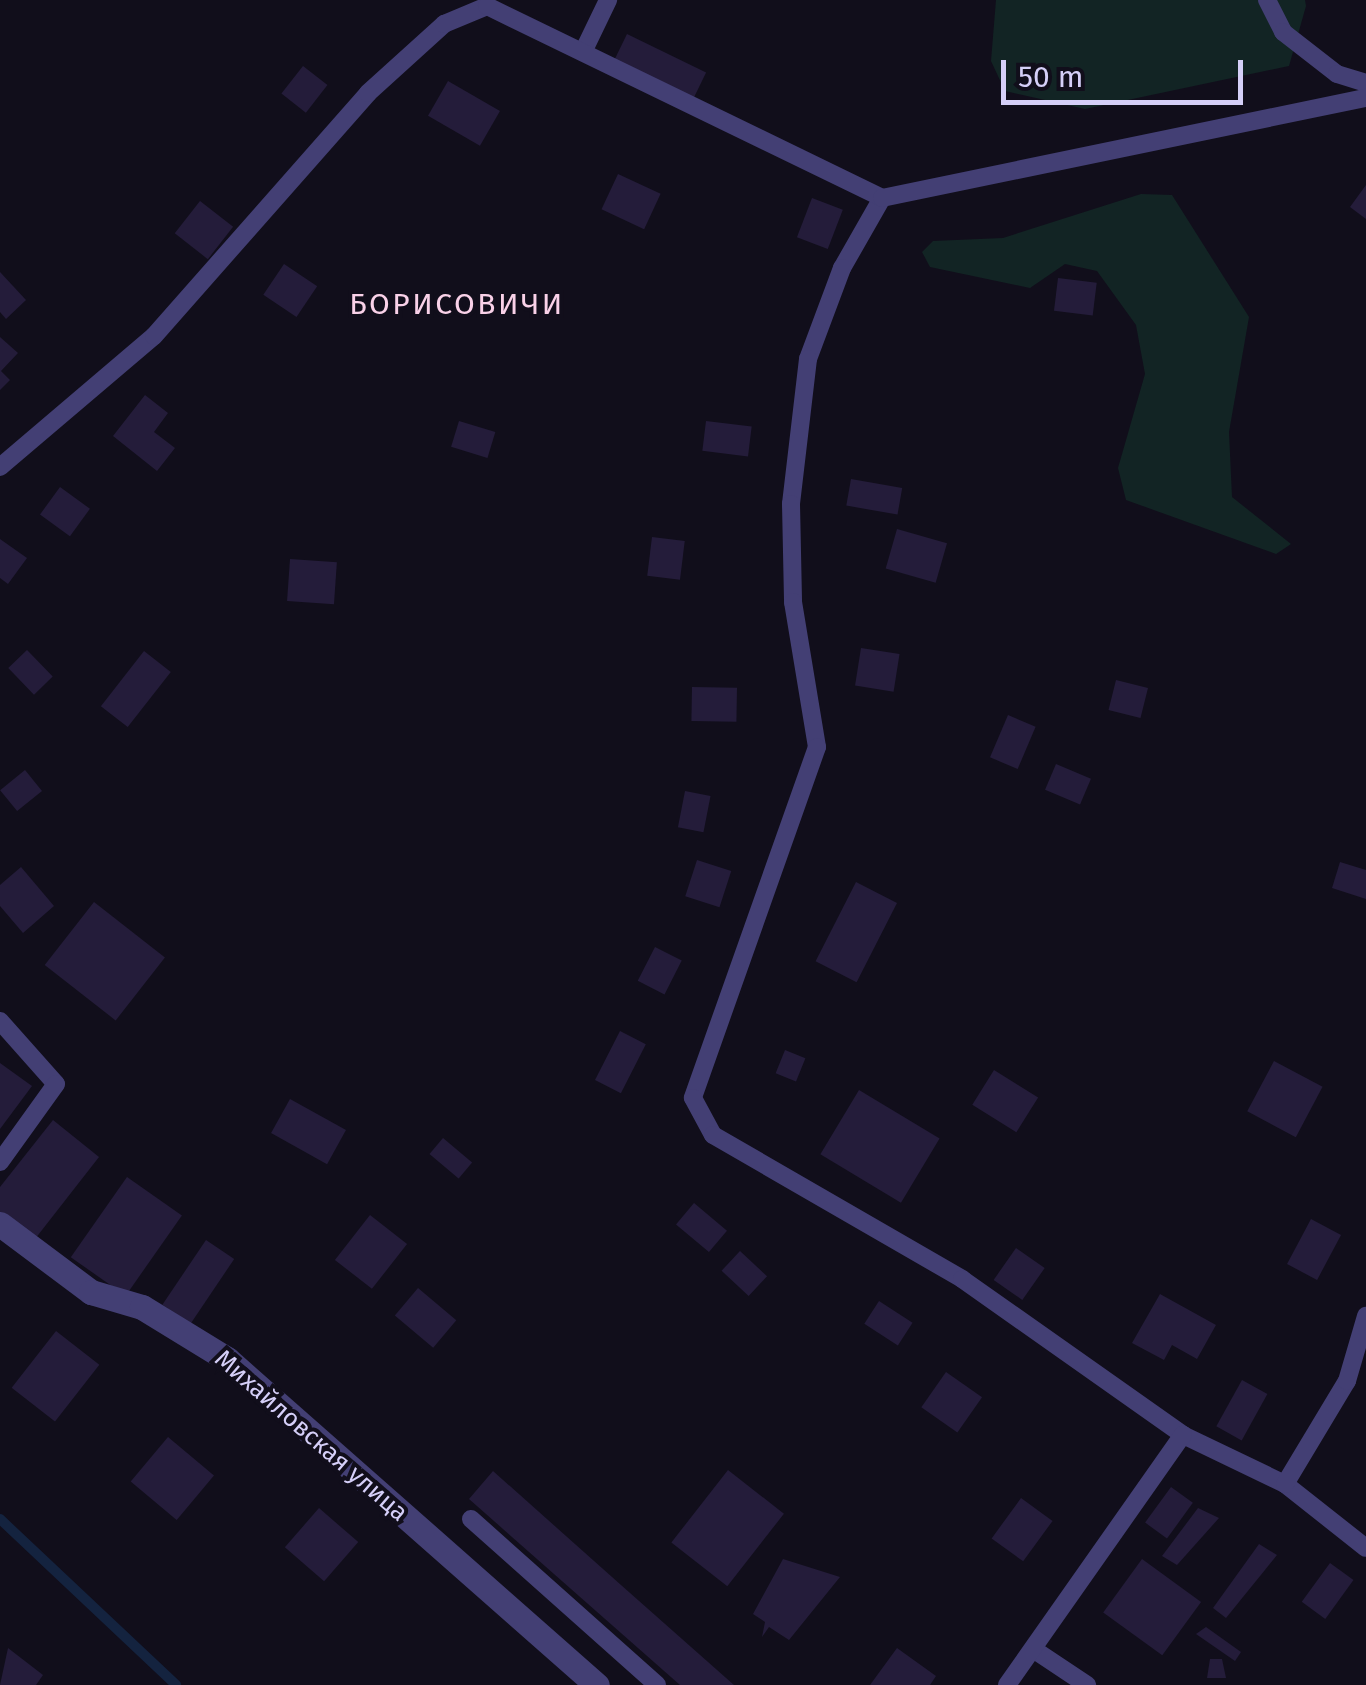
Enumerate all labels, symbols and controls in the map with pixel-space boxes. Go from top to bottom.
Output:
scale bar [1006,40,1248,102]
text: 50 m [1018,59,1083,95]
district label: БОРИСОВИЧИ [349,286,565,322]
street label: Михайловская улица [208,1344,414,1528]

